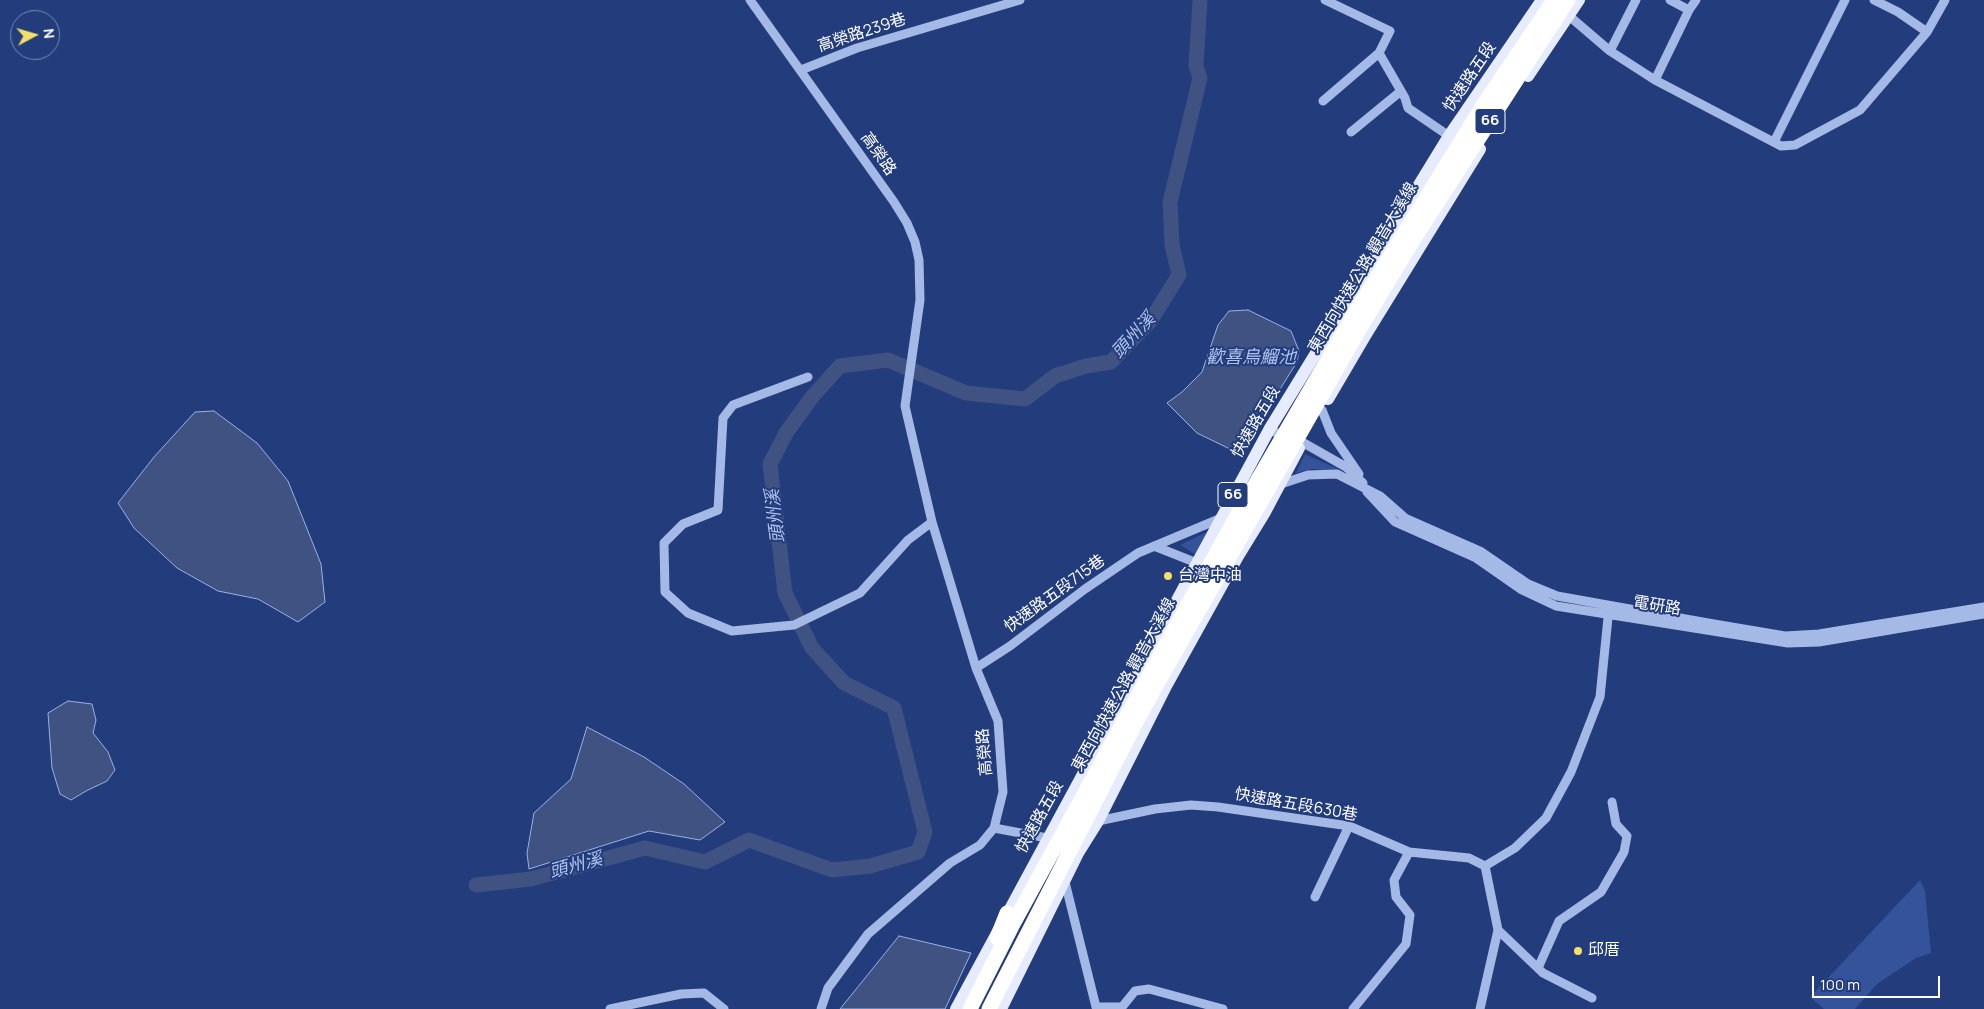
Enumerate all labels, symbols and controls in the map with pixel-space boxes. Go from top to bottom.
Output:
north arrow [10,10,60,60]
street label: 高榮路239巷 [815,10,909,56]
text: N [39,27,59,39]
street label: 快速路五段 [1440,38,1500,116]
road number: 66 [1475,108,1505,134]
street label: 高榮路 [856,129,900,179]
street label: 東西向快速公路 觀音大溪線 [1305,179,1421,357]
water label: 頭州溪 [1108,309,1160,363]
water label: 歡喜烏鰡池 [1206,347,1296,369]
street label: 快速路五段 [1228,383,1284,461]
road number: 66 [1218,482,1248,508]
water label: 頭州溪 [762,488,790,544]
street label: 快速路五段715巷 [1001,551,1109,637]
place label: 台灣中油 [1178,566,1242,586]
marker: 台灣中油 [1162,570,1174,582]
street label: 電研路 [1632,593,1682,619]
street label: 東西向快速公路 觀音大溪線 [1068,595,1180,775]
street label: 高榮路 [973,727,997,777]
street label: 快速路五段 [1012,777,1068,857]
street label: 快速路五段630巷 [1233,785,1359,825]
water label: 頭州溪 [547,849,605,883]
place label: 邱厝 [1588,941,1620,961]
marker: 邱厝 [1572,945,1584,957]
scale bar [1814,966,1942,998]
text: 100 m [1820,974,1860,995]

